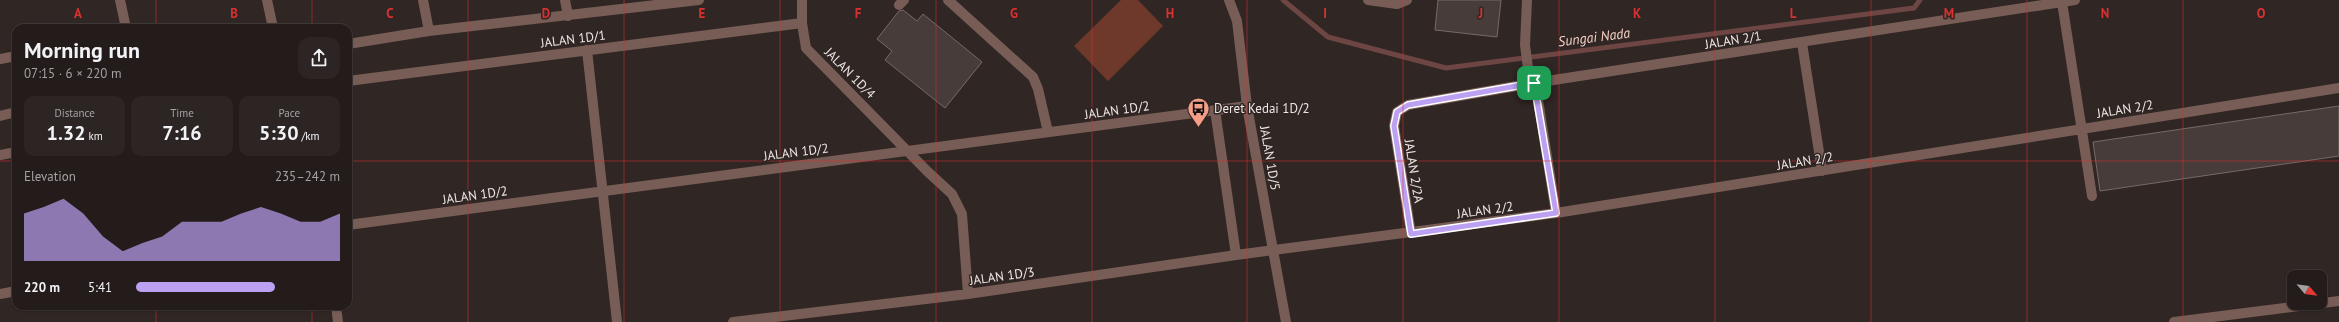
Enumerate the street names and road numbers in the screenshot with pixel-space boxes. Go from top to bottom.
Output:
street label: JALAN 1D/1 [539,27,606,52]
street label: JALAN 2/1 [1703,27,1762,53]
street label: JALAN 1D/4 [820,43,879,102]
street label: JALAN 2/2 [2095,96,2154,122]
street label: JALAN 1D/2 [1082,97,1151,123]
street label: JALAN 1D/5 [1256,123,1284,192]
street label: JALAN 2/2A [1400,137,1427,205]
street label: JALAN 1D/2 [762,140,829,165]
street label: JALAN 2/2 [1775,148,1834,174]
street label: JALAN 1D/2 [440,182,509,208]
street label: JALAN 2/2 [1455,198,1514,223]
street label: JALAN 1D/3 [967,263,1036,289]

